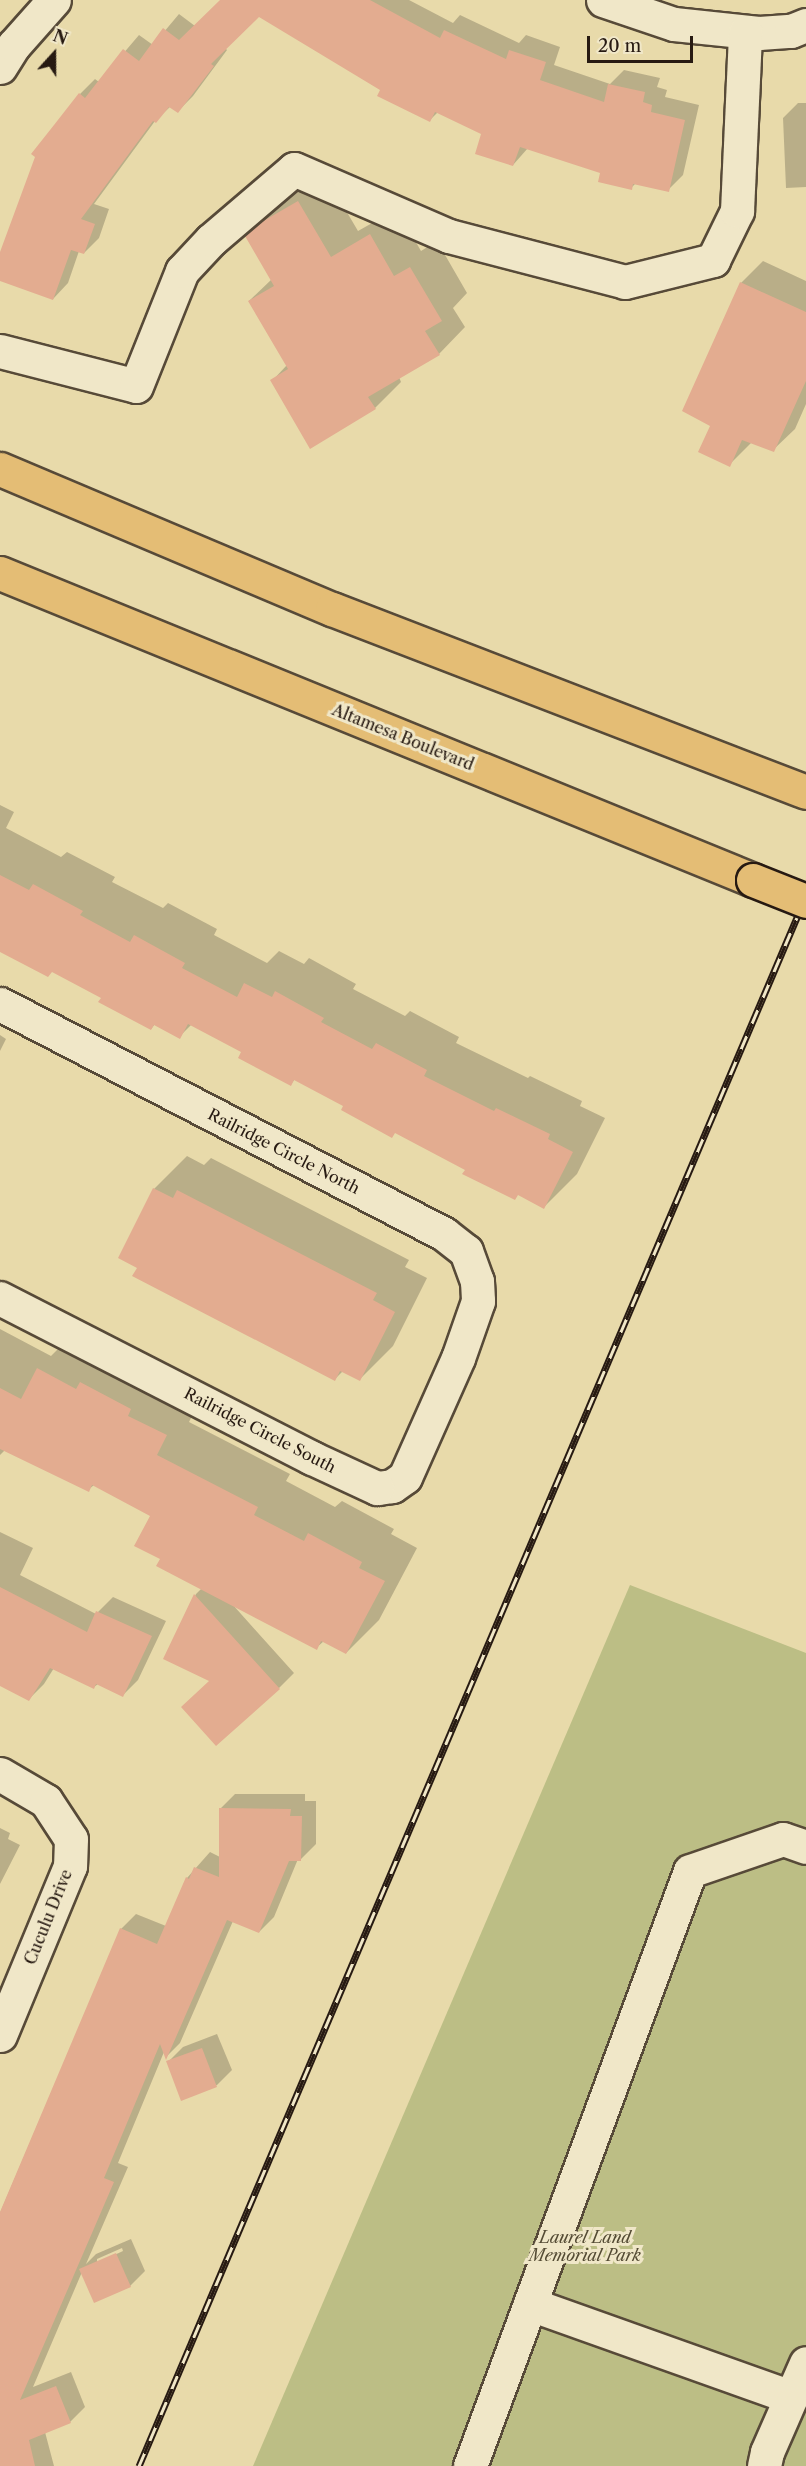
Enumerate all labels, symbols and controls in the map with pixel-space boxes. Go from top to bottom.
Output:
north arrow [24,24,84,84]
scale bar [590,24,696,62]
text: N [50,25,71,49]
text: 20 m [598,35,641,57]
street label: Altamesa Boulevard [329,700,477,774]
street label: Railridge Circle North [205,1104,363,1198]
street label: Railridge Circle South [181,1383,339,1477]
street label: Cuculu Drive [20,1867,76,1967]
park label: Laurel Land Memorial Park [529,2227,641,2265]

